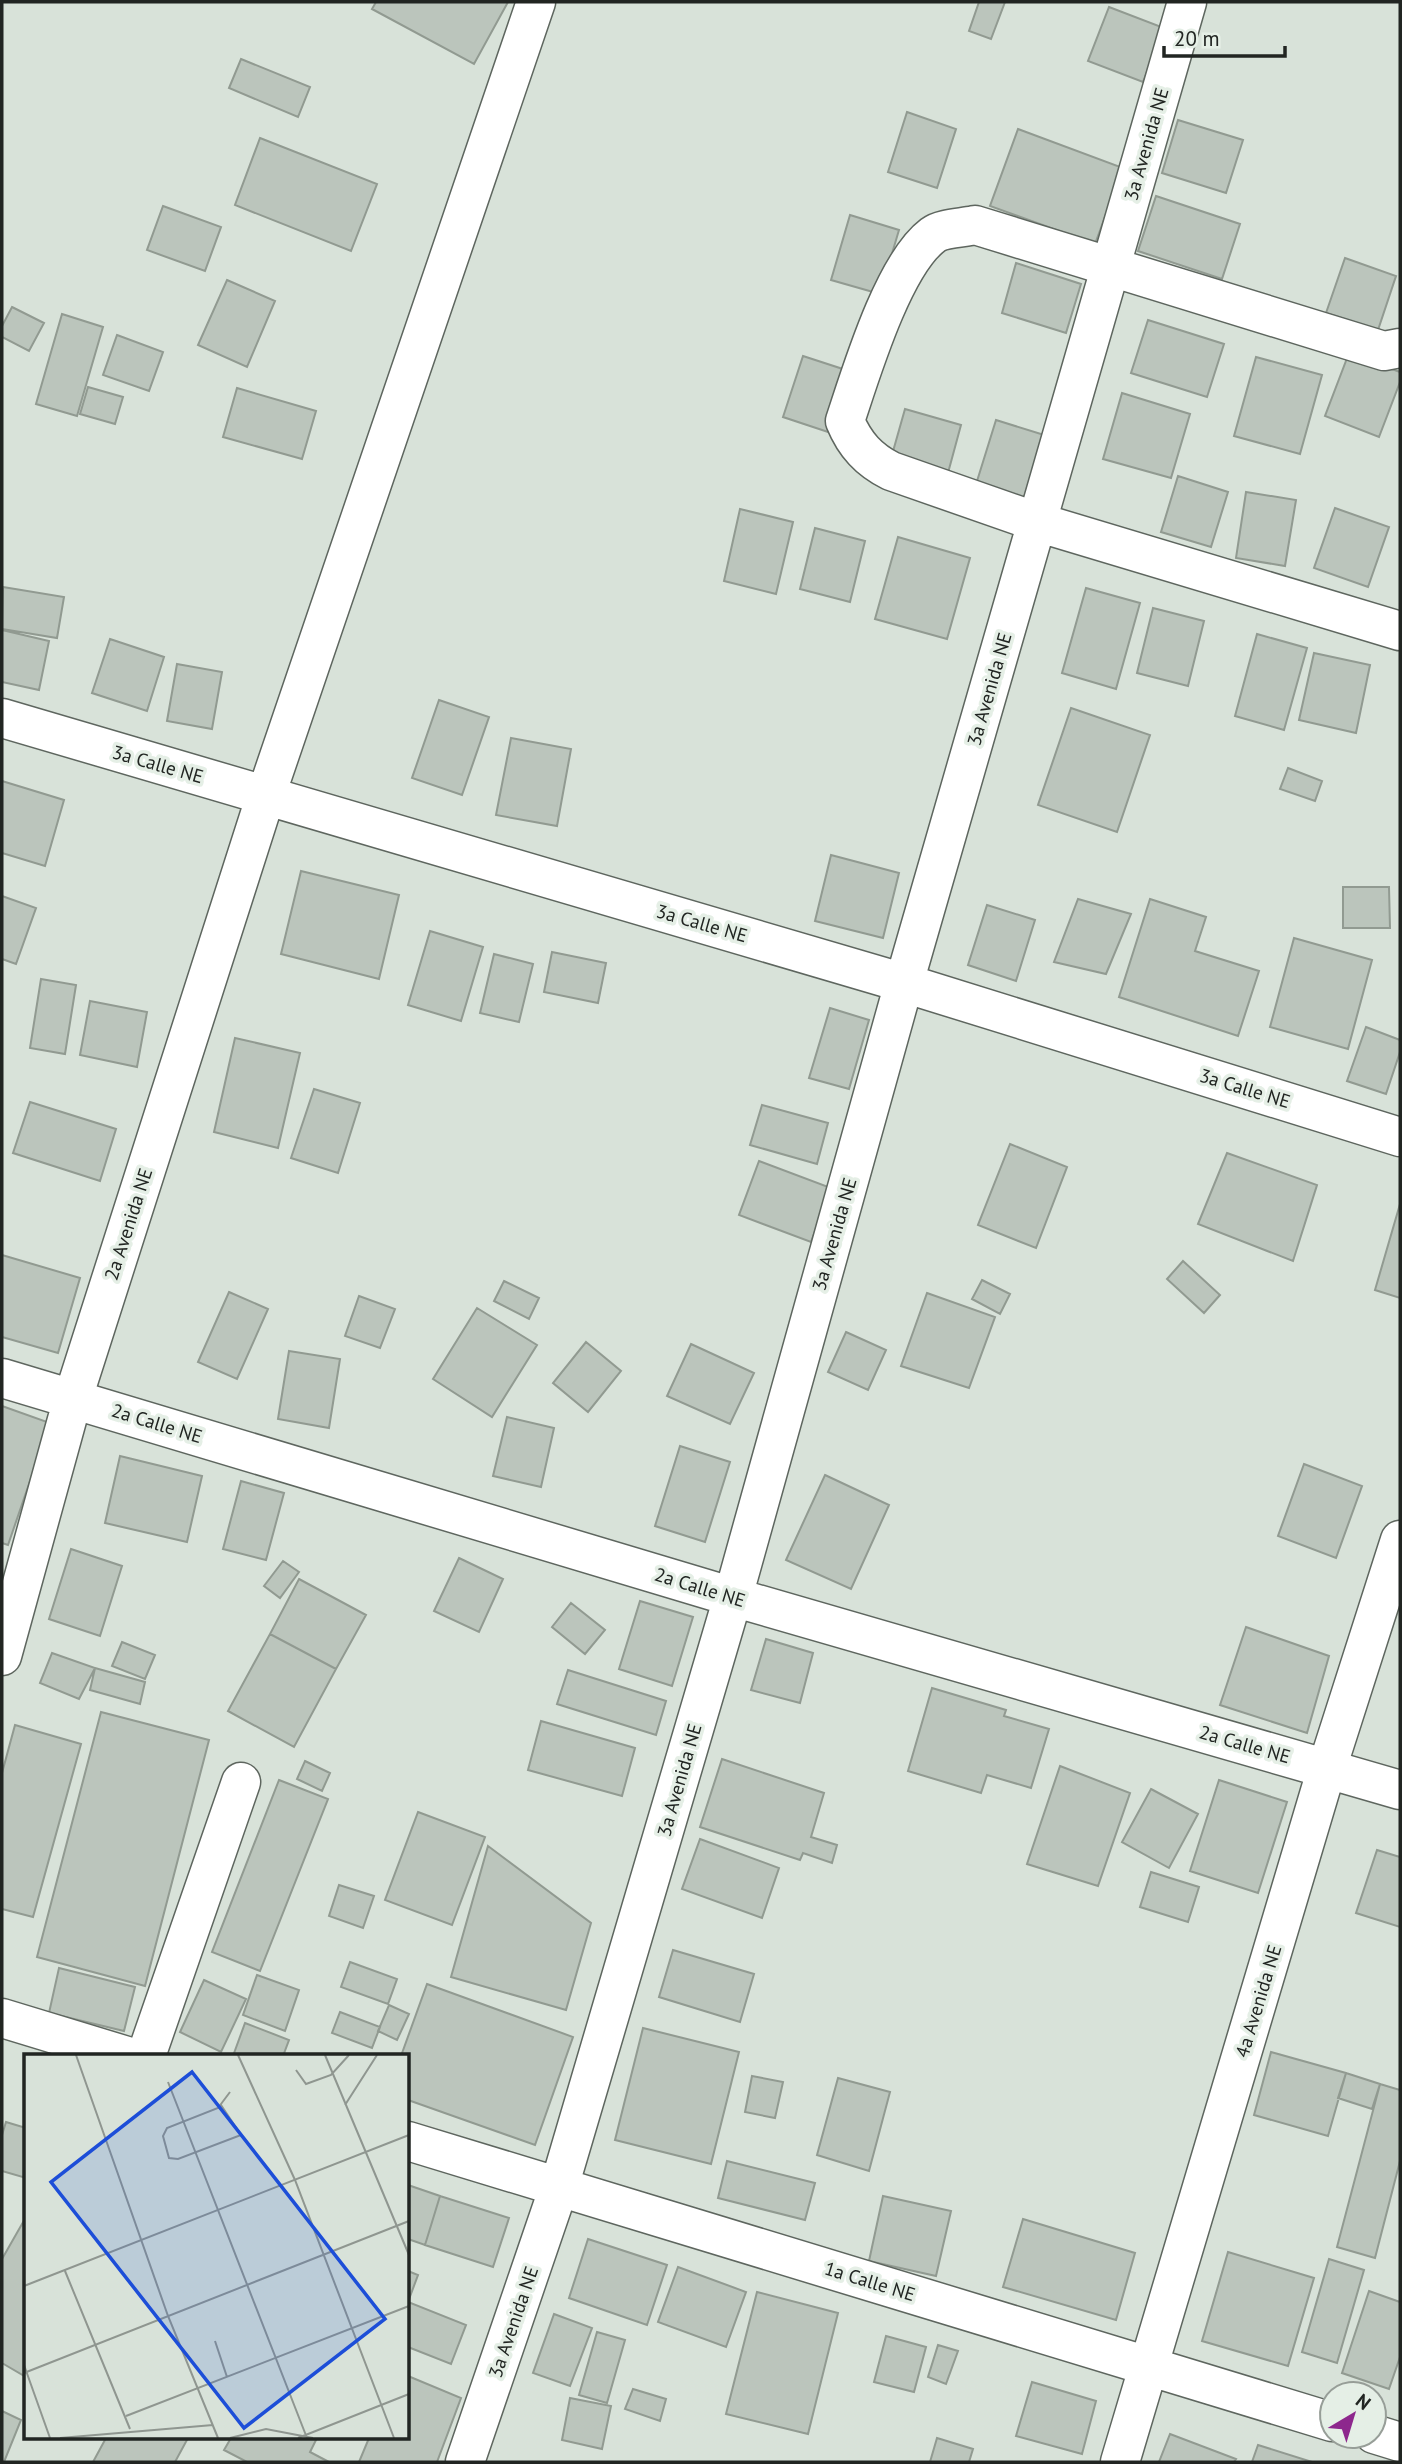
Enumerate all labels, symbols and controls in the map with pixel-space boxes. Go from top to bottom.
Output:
scale bar [1164,14,1285,58]
text: 20 m [1174,25,1220,52]
street label: 3a Avenida NE [1118,85,1174,203]
street label: 3a Avenida NE [961,630,1017,748]
street label: 3a Calle NE [110,740,206,788]
street label: 3a Calle NE [654,899,750,947]
street label: 3a Calle NE [1197,1063,1293,1113]
street label: 2a Avenida NE [99,1165,157,1283]
street label: 3a Avenida NE [806,1175,862,1293]
street label: 2a Calle NE [109,1398,205,1448]
street label: 2a Calle NE [652,1562,748,1612]
street label: 2a Calle NE [1197,1720,1293,1768]
street label: 3a Avenida NE [651,1721,707,1839]
street label: 4a Avenida NE [1229,1942,1287,2060]
inset map [24,2054,410,2440]
street label: 1a Calle NE [822,2256,918,2306]
street label: 3a Avenida NE [483,2263,543,2381]
north arrow [1318,2380,1388,2450]
text: N [1351,2388,1376,2415]

